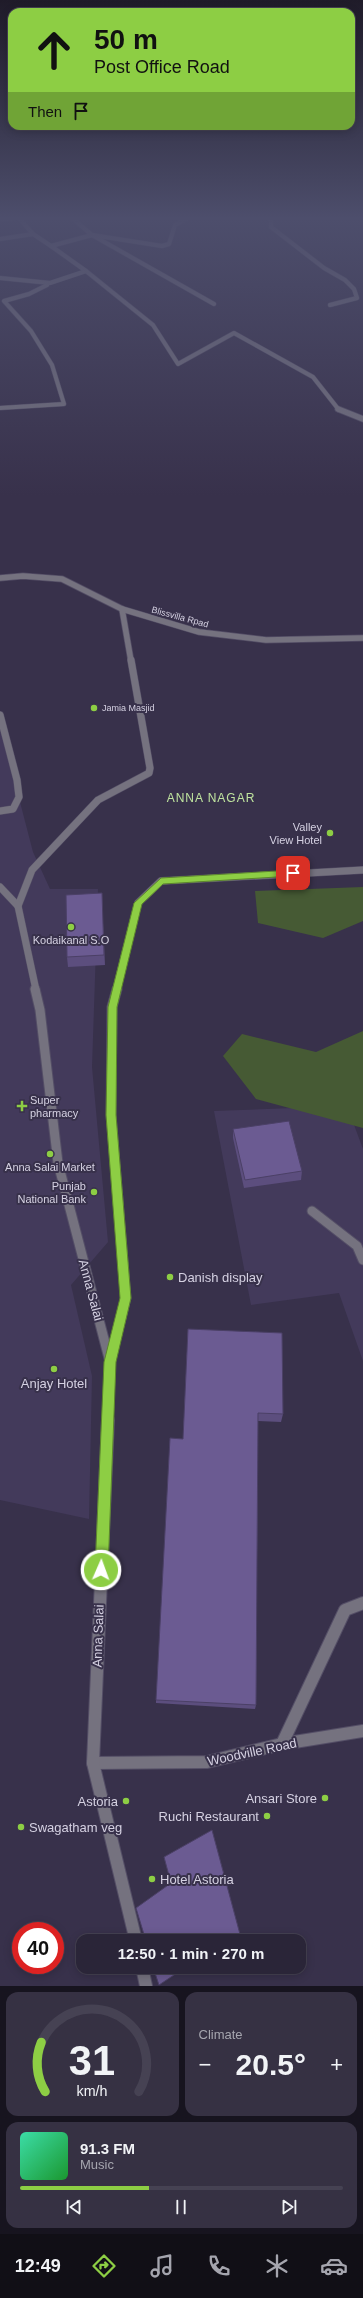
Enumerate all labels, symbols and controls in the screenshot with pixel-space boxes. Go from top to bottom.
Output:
icon: ahead [28,24,80,76]
text: 50 m [94,24,158,55]
text: Post Office Road [94,57,230,77]
icon: arrive [70,100,92,122]
text: Then [28,103,62,120]
street label: Blissvilla Rpad [150,605,210,629]
marker: Jamia Masjid [89,703,99,713]
place label: Jamia Masjid [102,703,155,713]
district label: ANNA NAGAR [167,791,255,805]
place label: Valley View Hotel [270,821,322,846]
marker: Valley View Hotel [325,828,335,838]
pin [276,856,310,890]
icon: arrive [282,862,304,884]
marker: Kodaikanal S.O [66,922,76,932]
place label: Kodaikanal S.O [33,934,110,946]
place label: Super pharmacy [30,1094,79,1119]
marker: Super pharmacy [17,1101,27,1111]
marker: Anna Salai Market [45,1149,55,1159]
place label: Anna Salai Market [5,1161,95,1173]
place label: Punjab National Bank [18,1180,86,1205]
marker: Punjab National Bank [89,1187,99,1197]
street label: Anna Salai [76,1258,106,1322]
place label: Danish display [178,1270,263,1285]
marker: Danish display [165,1272,175,1282]
marker: Anjay Hotel [49,1364,59,1374]
place label: Anjay Hotel [21,1376,87,1391]
position arrow [80,1549,122,1591]
street label: Anna Salai [89,1604,107,1668]
street label: Woodville Road [206,1735,298,1769]
place label: Ansari Store [245,1791,317,1806]
marker: Ansari Store [320,1793,330,1803]
place label: Astoria [78,1794,119,1809]
marker: Astoria [121,1796,131,1806]
place label: Ruchi Restaurant [159,1809,259,1824]
marker: Ruchi Restaurant [262,1811,272,1821]
place label: Swagatham veg [29,1820,122,1835]
marker: Swagatham veg [16,1822,26,1832]
place label: Hotel Astoria [160,1872,234,1887]
marker: Hotel Astoria [147,1874,157,1884]
speed limit sign: 40 [12,1922,64,1974]
text: 12:50 · 1 min · 270 m [118,1945,264,1962]
text: Climate [199,2027,243,2042]
text: 31 [69,2037,115,2084]
text: 20.5° [236,2048,306,2081]
text: − [199,2052,211,2077]
text: + [330,2052,343,2077]
text: km/h [77,2083,108,2099]
text: 91.3 FM [80,2140,135,2157]
text: Music [80,2157,114,2172]
icon: previous [63,2196,85,2218]
icon: pause [170,2196,192,2218]
icon: next [278,2196,300,2218]
icon: directions [90,2252,118,2280]
icon: music [148,2252,176,2280]
icon: phone [205,2252,233,2280]
icon: climate [263,2252,291,2280]
icon: car [320,2252,348,2280]
text: 12:49 [15,2256,61,2276]

